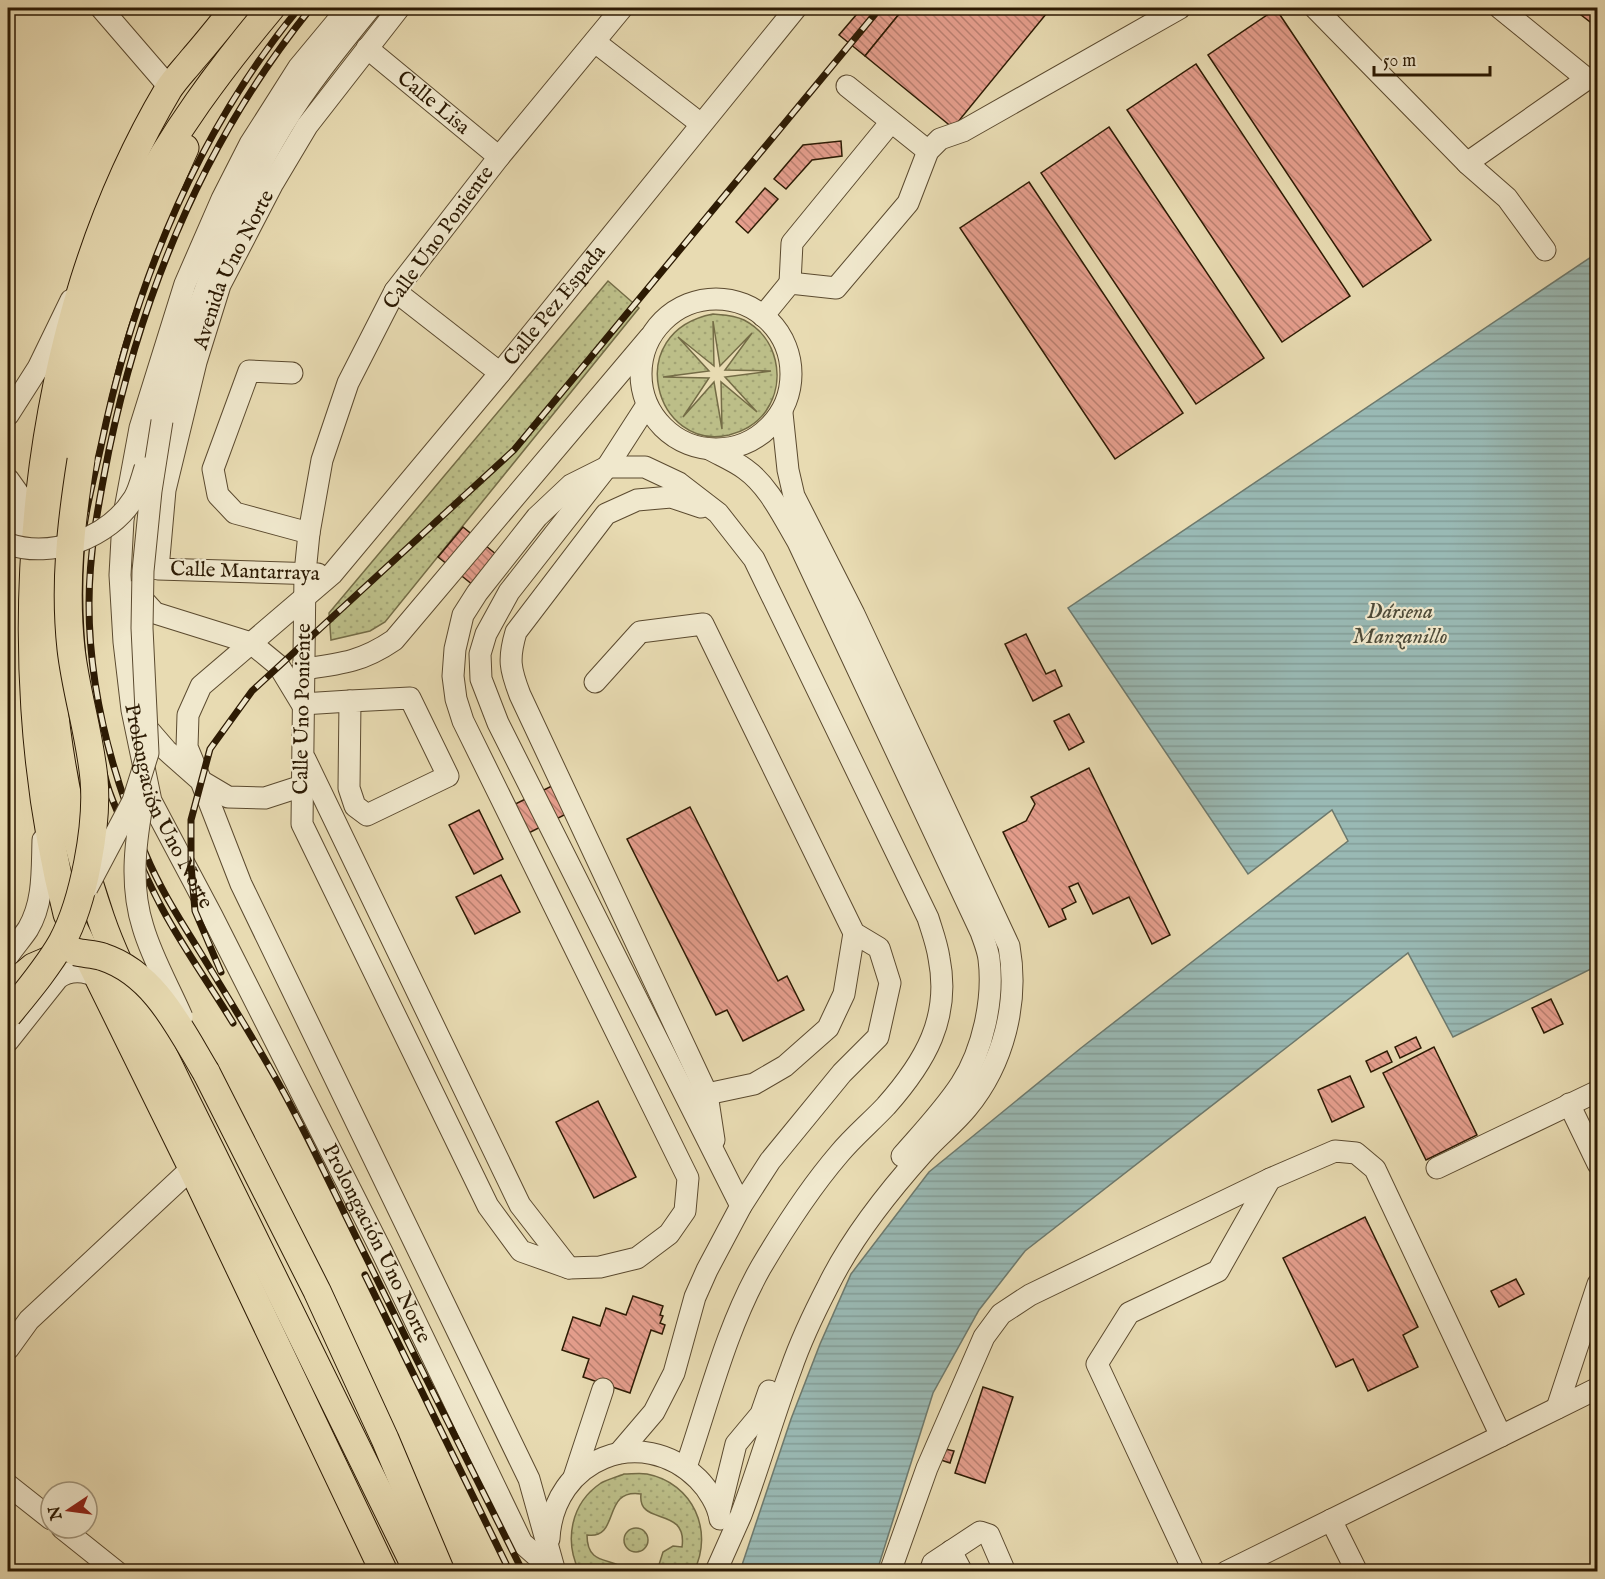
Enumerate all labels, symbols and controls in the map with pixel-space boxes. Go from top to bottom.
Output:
scale bar [1374,39,1490,77]
text: 50 m [1383,50,1416,73]
street label: Calle Lisa [391,65,476,141]
street label: Calle Uno Poniente [378,160,500,315]
street label: Avenida Uno Norte [187,185,281,354]
street label: Calle Pez Espada [497,239,612,372]
street label: Calle Mantarraya [170,556,321,588]
water label: Dársena Manzanillo [1352,598,1448,651]
street label: Calle Uno Poniente [288,623,318,795]
street label: Prolongación Uno Norte [118,701,219,914]
street label: Prolongación Uno Norte [316,1139,437,1348]
north arrow [39,1480,99,1540]
text: N [45,1504,68,1523]

